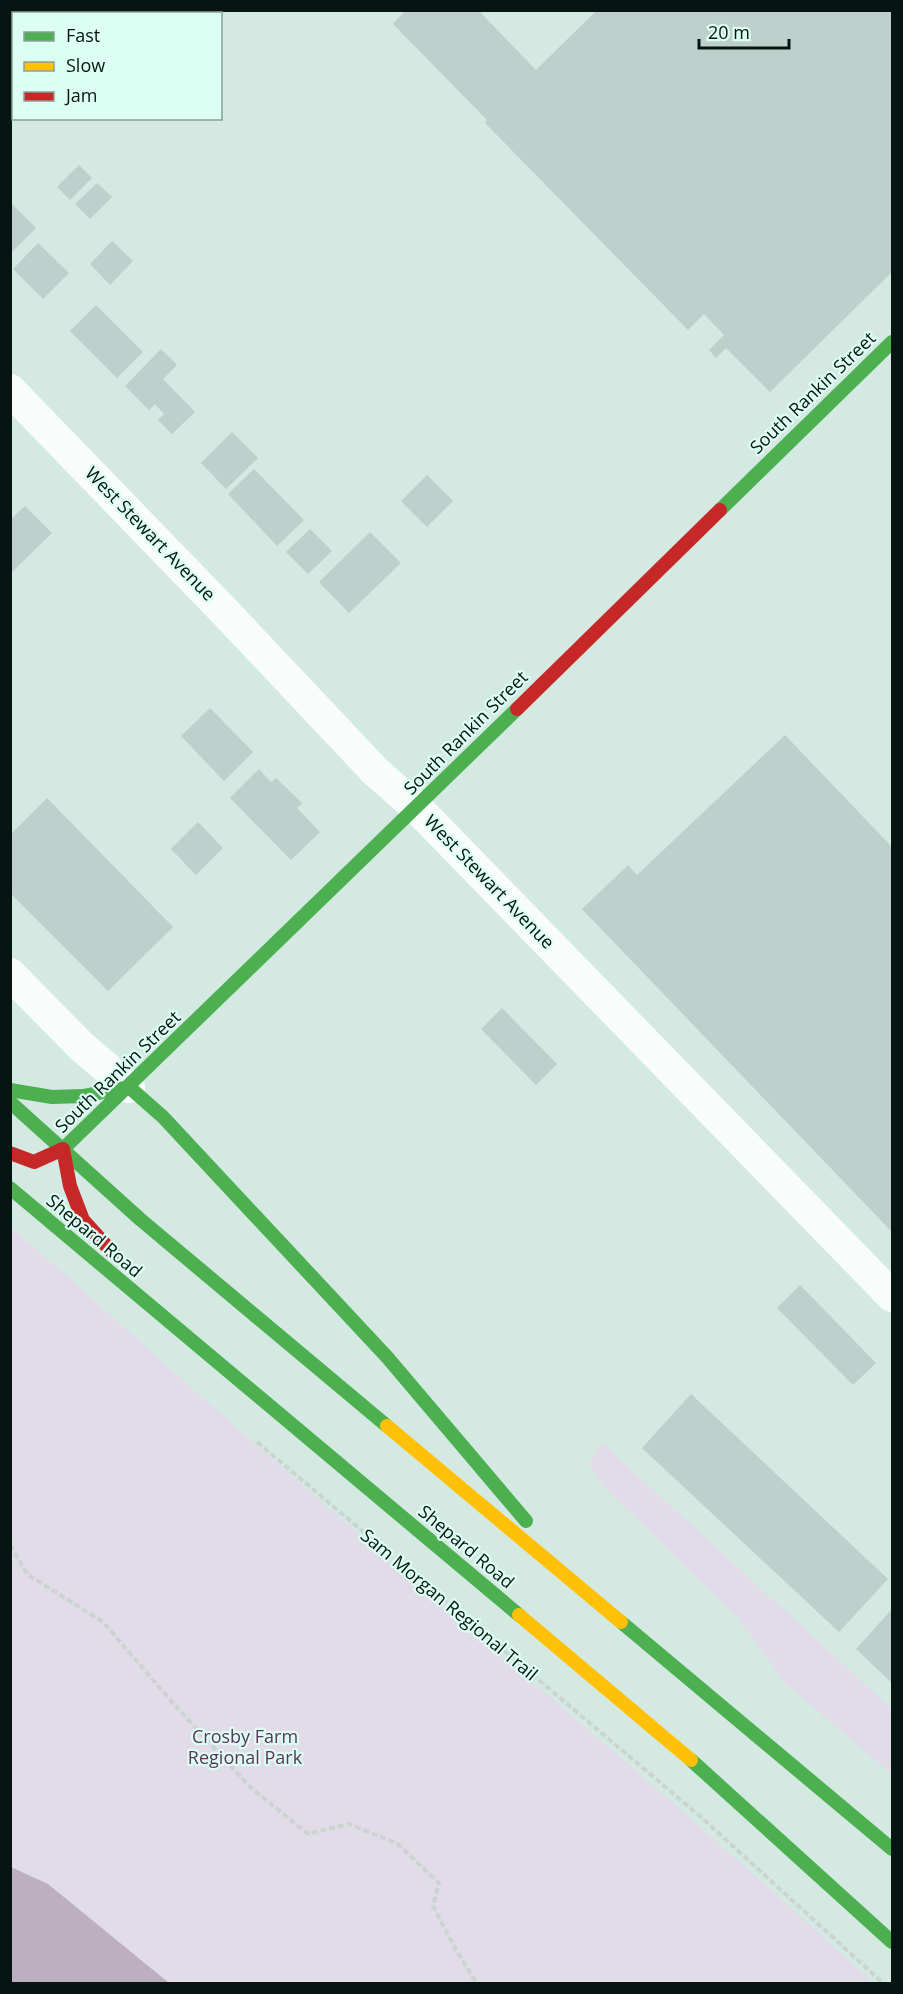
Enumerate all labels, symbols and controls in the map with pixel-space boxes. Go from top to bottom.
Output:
legend [12,12,222,120]
scale bar [699,12,789,50]
text: 20 m [708,20,750,44]
text: Fast [66,23,100,47]
text: Slow [66,53,105,77]
text: Jam [64,83,98,107]
street label: South Rankin Street [744,326,880,459]
street label: West Stewart Avenue [80,461,221,606]
street label: South Rankin Street [398,665,532,799]
street label: West Stewart Avenue [419,809,560,954]
street label: South Rankin Street [49,1005,185,1138]
street label: Shepard Road [42,1188,148,1282]
street label: Shepard Road [414,1499,520,1593]
street label: Sam Morgan Regional Trail [356,1523,543,1685]
park label: Crosby Farm Regional Park [188,1724,303,1769]

